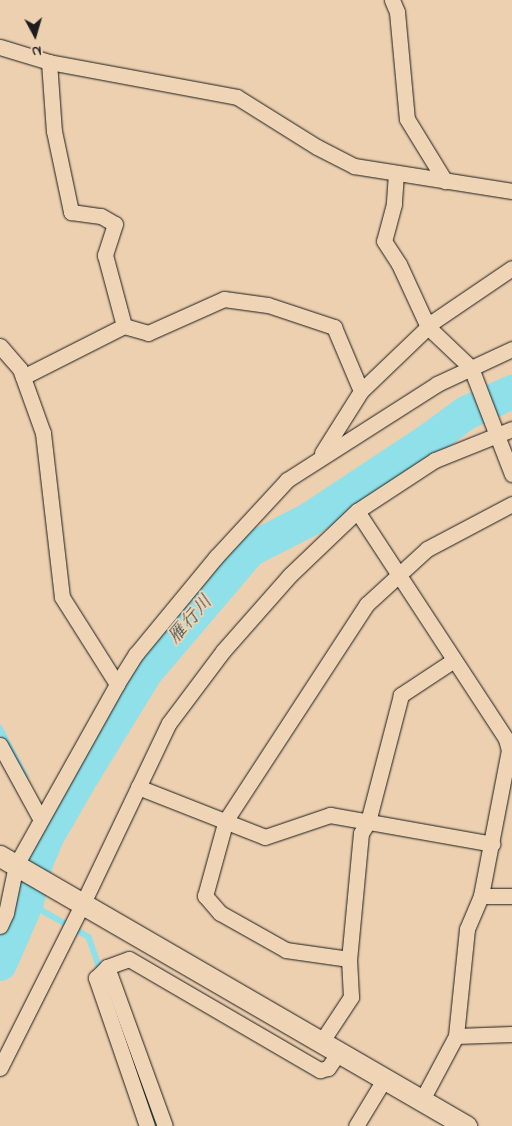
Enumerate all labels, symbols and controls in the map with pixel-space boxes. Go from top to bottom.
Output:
north arrow [10,10,60,60]
text: N [31,39,42,61]
water label: 雁行川 [164,591,218,649]

